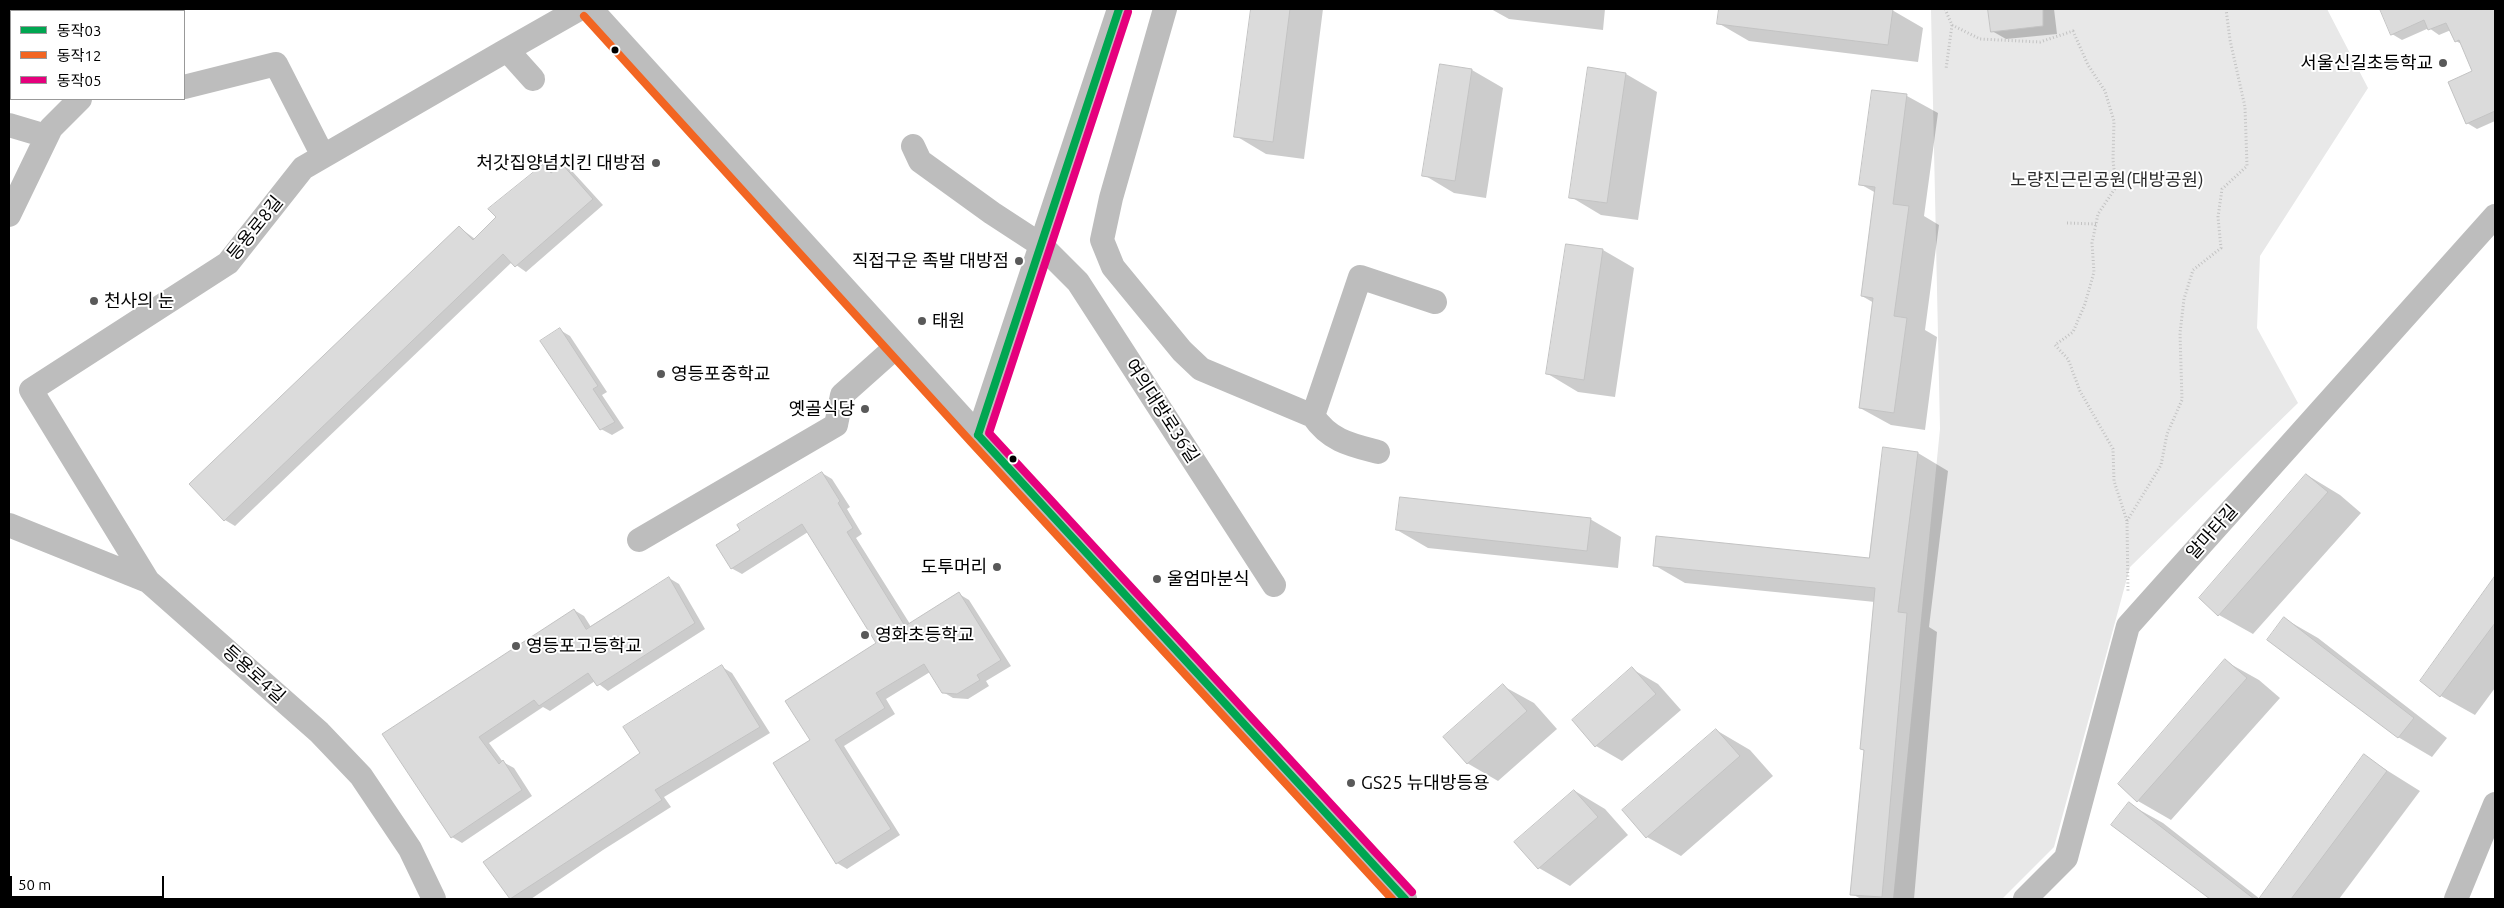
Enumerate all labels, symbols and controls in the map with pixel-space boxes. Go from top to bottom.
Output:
legend [10,10,185,100]
text: 동작03 [57,22,102,39]
unlabelled marker [610,45,620,55]
text: 동작12 [57,47,102,64]
place label: 서울신길초등학교 [2301,52,2433,74]
marker: 서울신길초등학교 [2437,57,2449,69]
text: 동작05 [57,72,102,89]
place label: 처갓집양념치킨 대방점 [476,152,646,174]
marker: 처갓집양념치킨 대방점 [650,157,662,169]
park label: 노량진근린공원(대방공원) [2010,169,2204,191]
street label: 등용로8길 [223,192,287,264]
place label: 직접구운 족발 대방점 [852,250,1009,272]
marker: 직접구운 족발 대방점 [1013,255,1025,267]
place label: 천사의 눈 [104,290,174,312]
marker: 천사의 눈 [88,295,100,307]
place label: 태원 [932,310,965,332]
marker: 태원 [916,315,928,327]
street label: 여의대방로36길 [1120,355,1204,467]
place label: 영등포중학교 [671,363,770,385]
marker: 영등포중학교 [655,368,667,380]
place label: 옛골식당 [789,398,855,420]
marker: 옛골식당 [859,403,871,415]
unlabelled marker [1008,454,1018,464]
street label: 알마타길 [2182,500,2242,564]
place label: 도투머리 [921,556,987,578]
marker: 도투머리 [991,561,1003,573]
place label: 울엄마분식 [1167,568,1250,590]
marker: 울엄마분식 [1151,573,1163,585]
place label: 영화초등학교 [875,624,974,646]
marker: 영화초등학교 [859,629,871,641]
place label: 영등포고등학교 [526,635,642,657]
street label: 등용로4길 [218,640,290,708]
marker: 영등포고등학교 [510,640,522,652]
place label: GS25 뉴대방등용 [1361,772,1490,794]
marker: GS25 뉴대방등용 [1345,777,1357,789]
scale bar [12,866,166,898]
text: 50 m [18,876,51,893]

